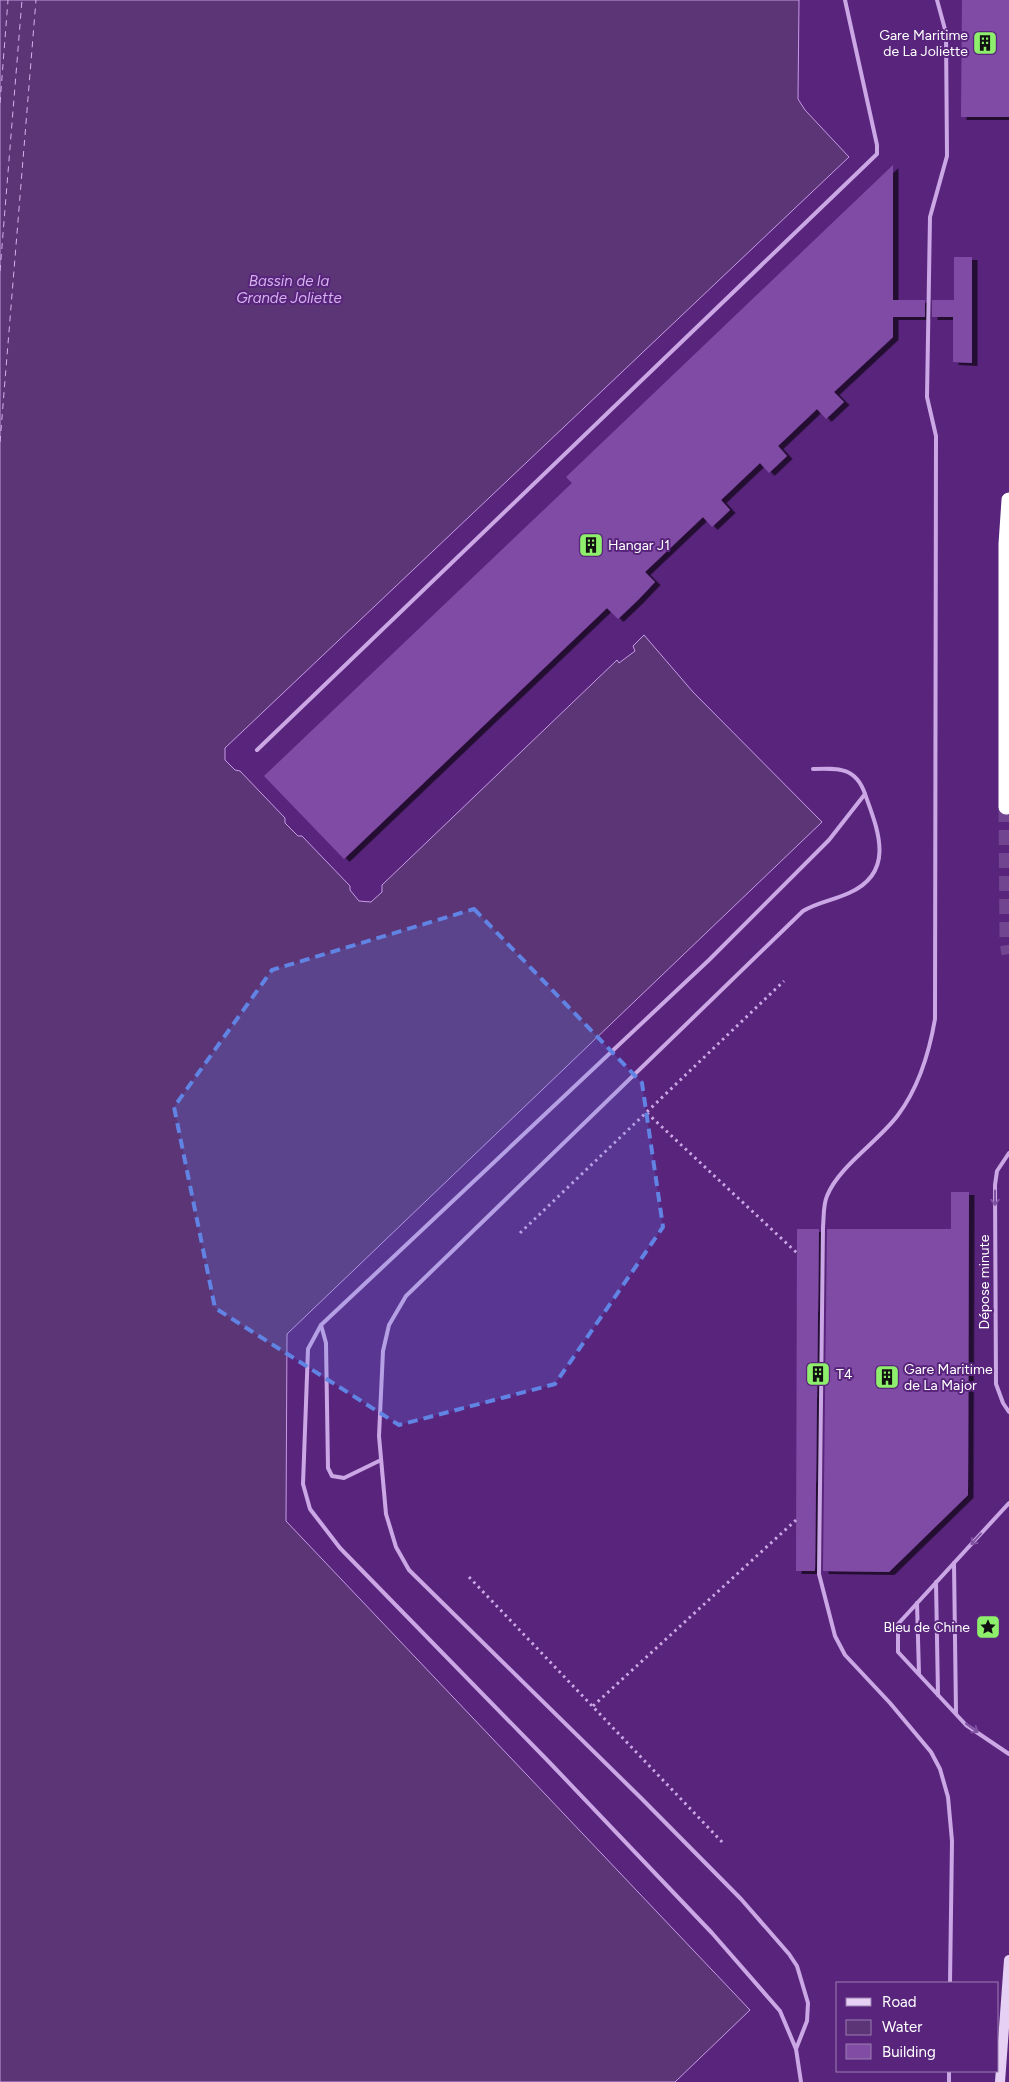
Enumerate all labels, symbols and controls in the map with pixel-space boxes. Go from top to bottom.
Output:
place label: Gare Maritime de La Joliette [879,27,968,60]
building icon: Gare Maritime de La Joliette [972,30,998,56]
water label: Bassin de la Grande Joliette [236,272,342,307]
building icon: Hangar J1 [578,532,604,558]
place label: Hangar J1 [608,537,670,554]
one-way arrow [990,1189,1000,1205]
street label: Dépose minute [976,1234,993,1330]
building icon: T4 [805,1361,831,1387]
place label: Gare Maritime de La Major [904,1361,993,1394]
building icon: Gare Maritime de La Major [874,1364,900,1390]
place label: T4 [836,1366,853,1383]
one-way arrow [970,1532,982,1545]
place icon: Bleu de Chine [975,1614,1001,1640]
place label: Bleu de Chine [884,1619,970,1636]
one-way arrow [965,1723,978,1734]
legend [836,1982,999,2072]
text: Road [882,1993,917,2011]
text: Water [882,2018,922,2036]
text: Building [882,2043,936,2061]

